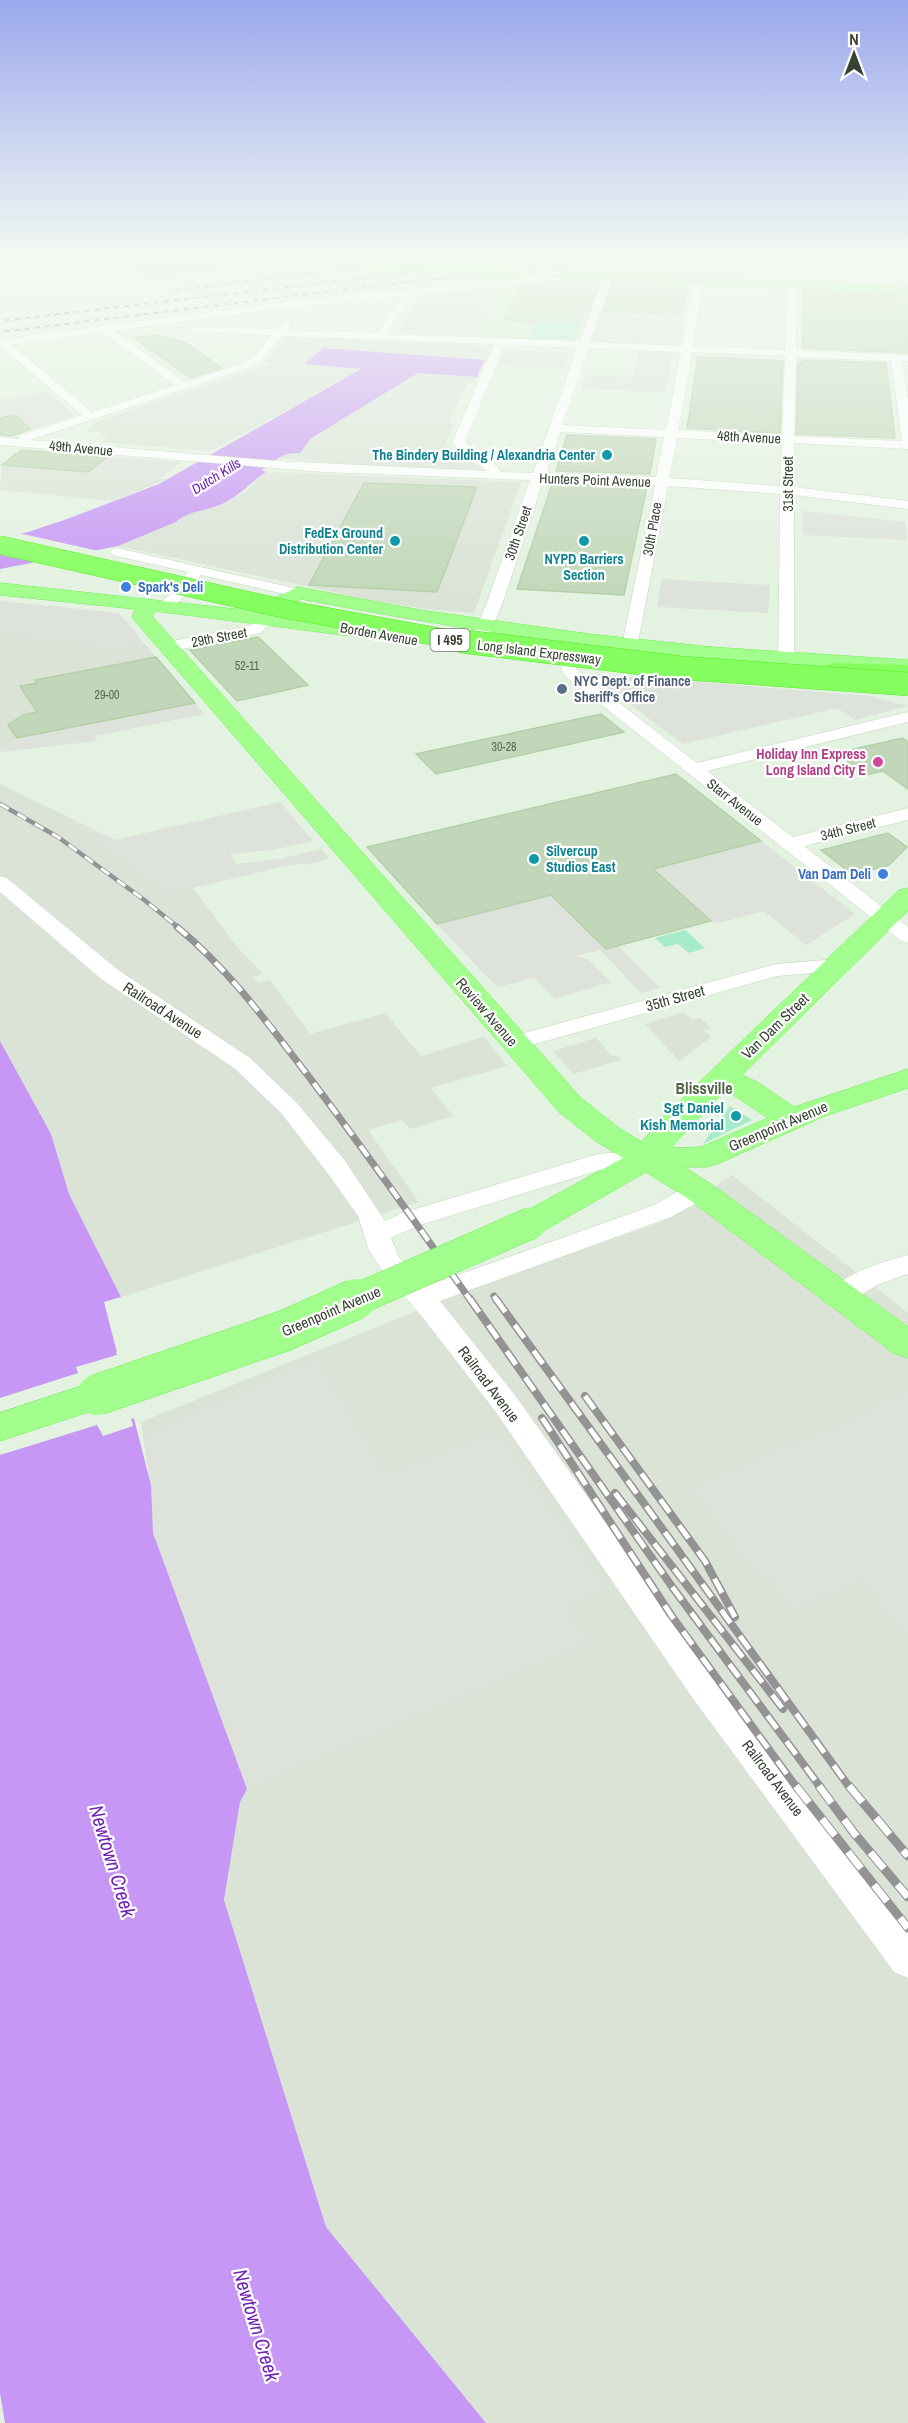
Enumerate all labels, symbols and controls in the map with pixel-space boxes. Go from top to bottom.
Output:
north arrow [824,24,884,84]
text: N [849,28,859,50]
street label: 48th Avenue [717,426,781,448]
street label: 49th Avenue [49,436,113,460]
place label: The Bindery Building / Alexandria Center [372,446,596,464]
marker: The Bindery Building / Alexandria Center [600,448,614,462]
water label: Dutch Kills [188,454,244,498]
street label: 31st Street [779,456,797,512]
street label: Hunters Point Avenue [539,469,651,491]
street label: 30th Place [638,501,666,557]
street label: 30th Street [500,504,536,562]
place label: FedEx Ground Distribution Center [279,524,384,558]
marker: FedEx Ground Distribution Center [388,534,402,548]
marker: NYPD Barriers Section [577,534,591,548]
place label: NYPD Barriers Section [544,550,624,584]
place label: Spark's Deli [138,578,203,596]
marker: Spark's Deli [119,580,133,594]
street label: Borden Avenue [339,618,419,650]
street label: 29th Street [190,623,248,651]
road number: I 495 [430,629,470,651]
street label: Long Island Expressway [476,635,602,669]
house number: 52-11 [235,658,260,674]
place label: NYC Dept. of Finance Sheriff's Office [574,672,691,706]
marker: NYC Dept. of Finance Sheriff's Office [555,682,569,696]
house number: 29-00 [94,687,120,703]
house number: 30-28 [491,739,517,755]
place label: Holiday Inn Express Long Island City E [756,745,866,779]
marker: Holiday Inn Express Long Island City E [871,755,885,769]
street label: Starr Avenue [703,775,767,829]
street label: 34th Street [819,813,877,845]
place label: Silvercup Studios East [546,842,616,876]
marker: Silvercup Studios East [527,852,541,866]
place label: Van Dam Deli [798,865,871,883]
marker: Van Dam Deli [876,867,890,881]
street label: Review Avenue [451,973,523,1051]
street label: Railroad Avenue [119,976,207,1044]
street label: 35th Street [643,979,707,1016]
street label: Van Dam Street [737,988,814,1064]
district label: Blissville [676,1077,732,1099]
street label: Greenpoint Avenue [725,1096,831,1156]
place label: Sgt Daniel Kish Memorial [640,1097,724,1135]
marker: Sgt Daniel Kish Memorial [729,1109,743,1123]
street label: Greenpoint Avenue [278,1281,384,1341]
street label: Railroad Avenue [453,1341,525,1427]
street label: Railroad Avenue [737,1735,809,1821]
water label: Newtown Creek [83,1802,143,1921]
water label: Newtown Creek [227,2266,287,2385]

